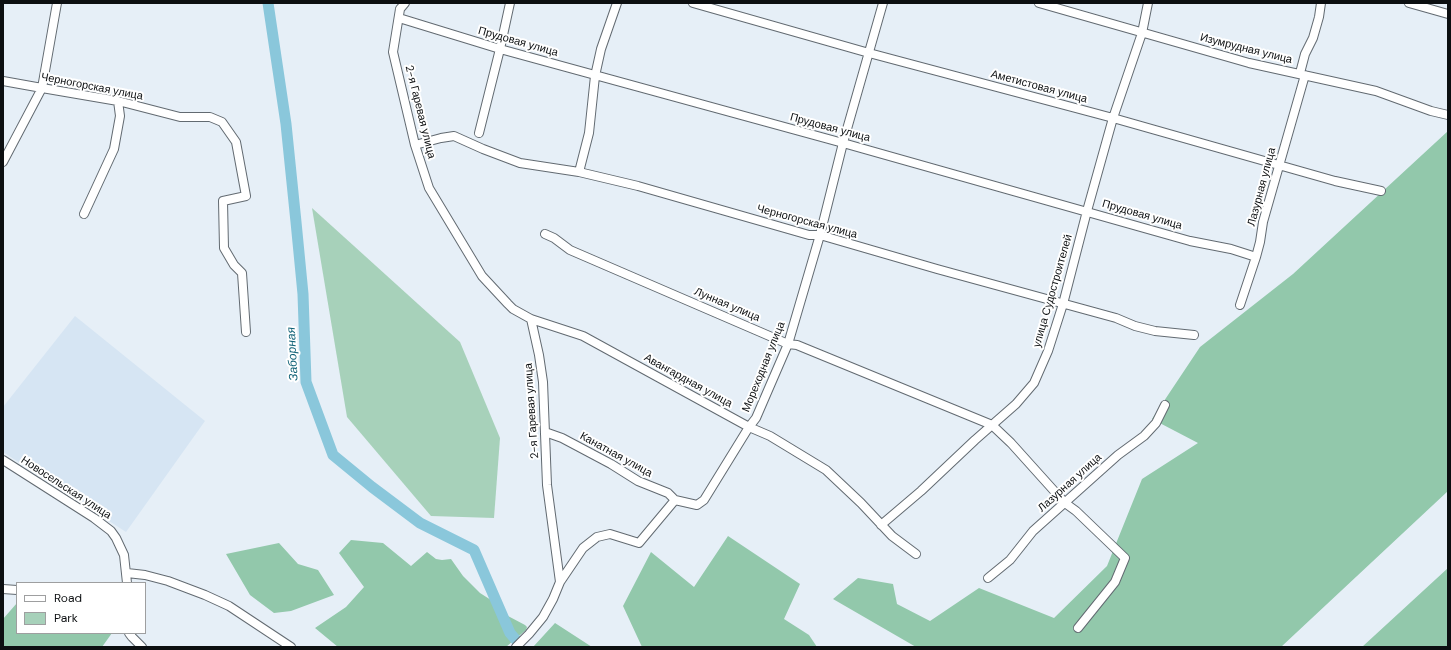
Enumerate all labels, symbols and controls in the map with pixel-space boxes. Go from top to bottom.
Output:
street label: Прудовая улица [477,24,559,60]
street label: Изумрудная улица [1198,31,1294,67]
street label: 2-я Гаревая улица [402,64,438,160]
street label: Аметистовая улица [989,68,1089,106]
street label: Черногорская улица [40,71,144,103]
street label: Прудовая улица [788,111,872,145]
street label: Лазурная улица [1245,146,1279,228]
street label: Прудовая улица [1101,197,1183,233]
street label: Черногорская улица [755,202,859,242]
street label: улица Судостроителей [1031,233,1075,349]
street label: Лунная улица [692,285,762,325]
street label: Мореходная улица [740,320,788,414]
water label: Заборная [284,327,302,381]
street label: Авангардная улица [642,351,734,411]
street label: 2-я Гаревая улица [522,363,542,459]
street label: Канатная улица [577,430,655,480]
street label: Лазурная улица [1036,451,1104,515]
street label: Новосельская улица [18,454,114,522]
legend [16,582,146,634]
text: Road [54,590,82,606]
text: Park [54,610,78,626]

